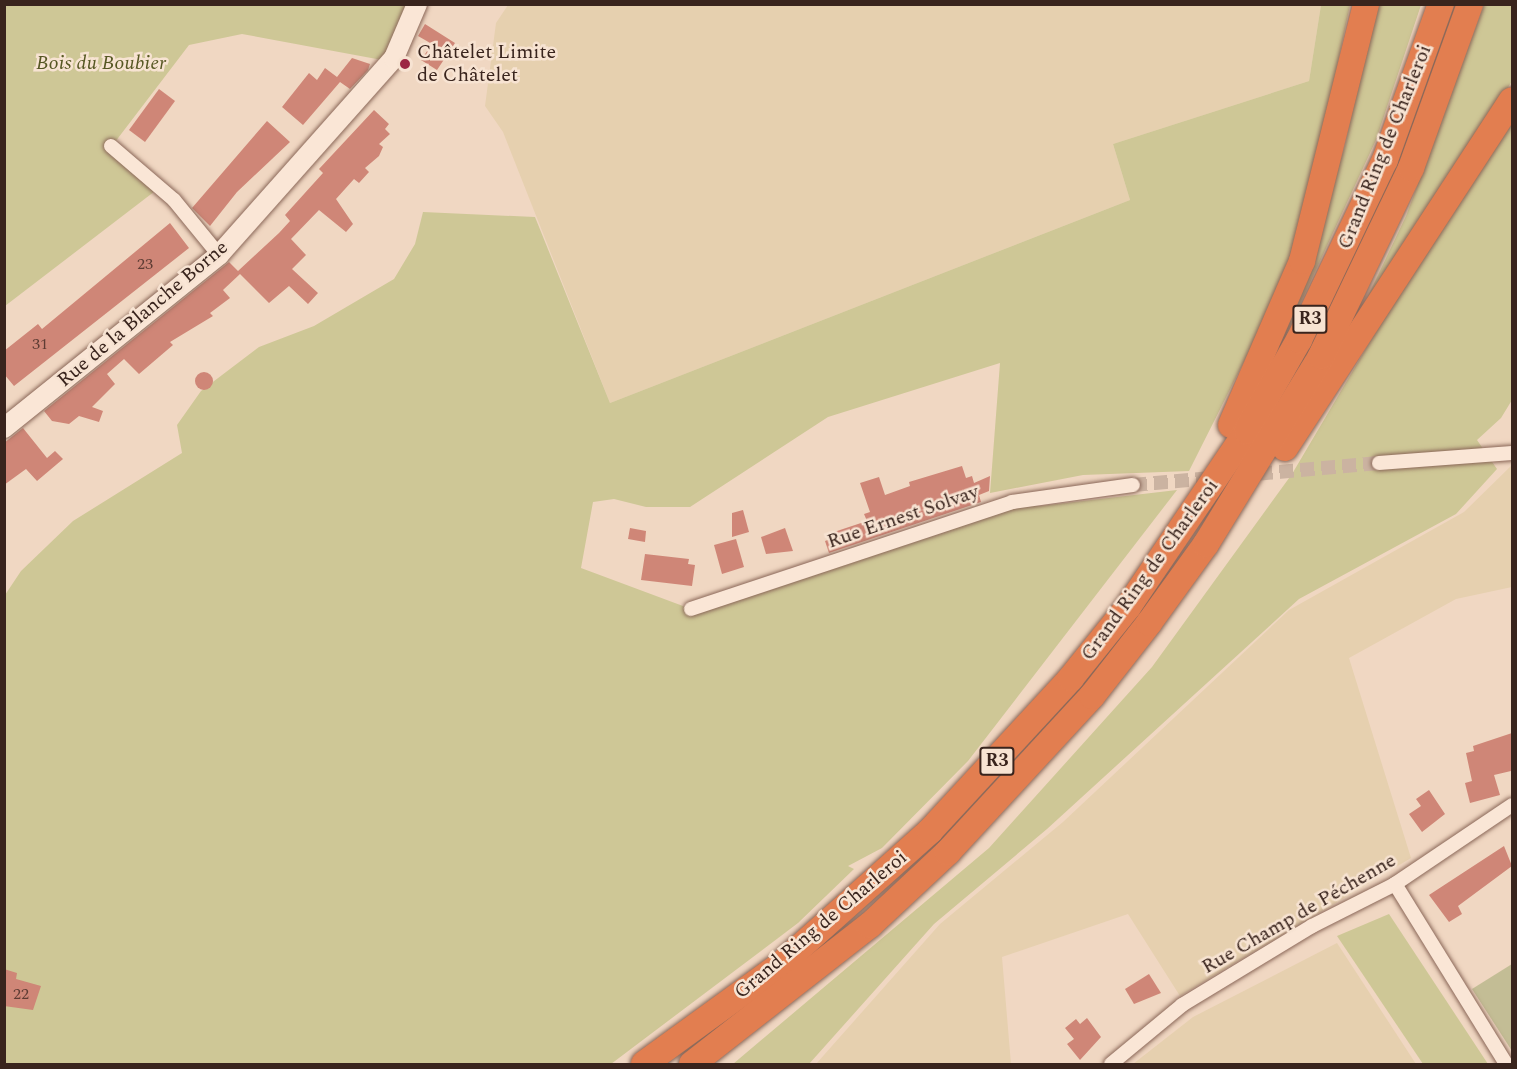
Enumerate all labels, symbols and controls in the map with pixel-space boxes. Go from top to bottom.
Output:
place label: Châtelet Limite de Châtelet [417,40,556,87]
street label: Grand Ring de Charleroi [1333,41,1437,253]
park label: Bois du Boubier [36,51,166,75]
marker: Châtelet Limite de Châtelet [398,57,412,71]
street label: Rue de la Blanche Borne [53,236,233,392]
house number: 23 [137,254,153,274]
road number: R3 [1292,304,1328,334]
house number: 31 [32,334,48,354]
street label: Grand Ring de Charleroi [1076,475,1224,665]
street label: Rue Ernest Solvay [824,480,982,554]
road number: R3 [979,746,1015,776]
street label: Grand Ring de Charleroi [730,846,912,1004]
street label: Rue Champ de Péchenne [1198,849,1400,979]
house number: 22 [13,984,29,1004]

